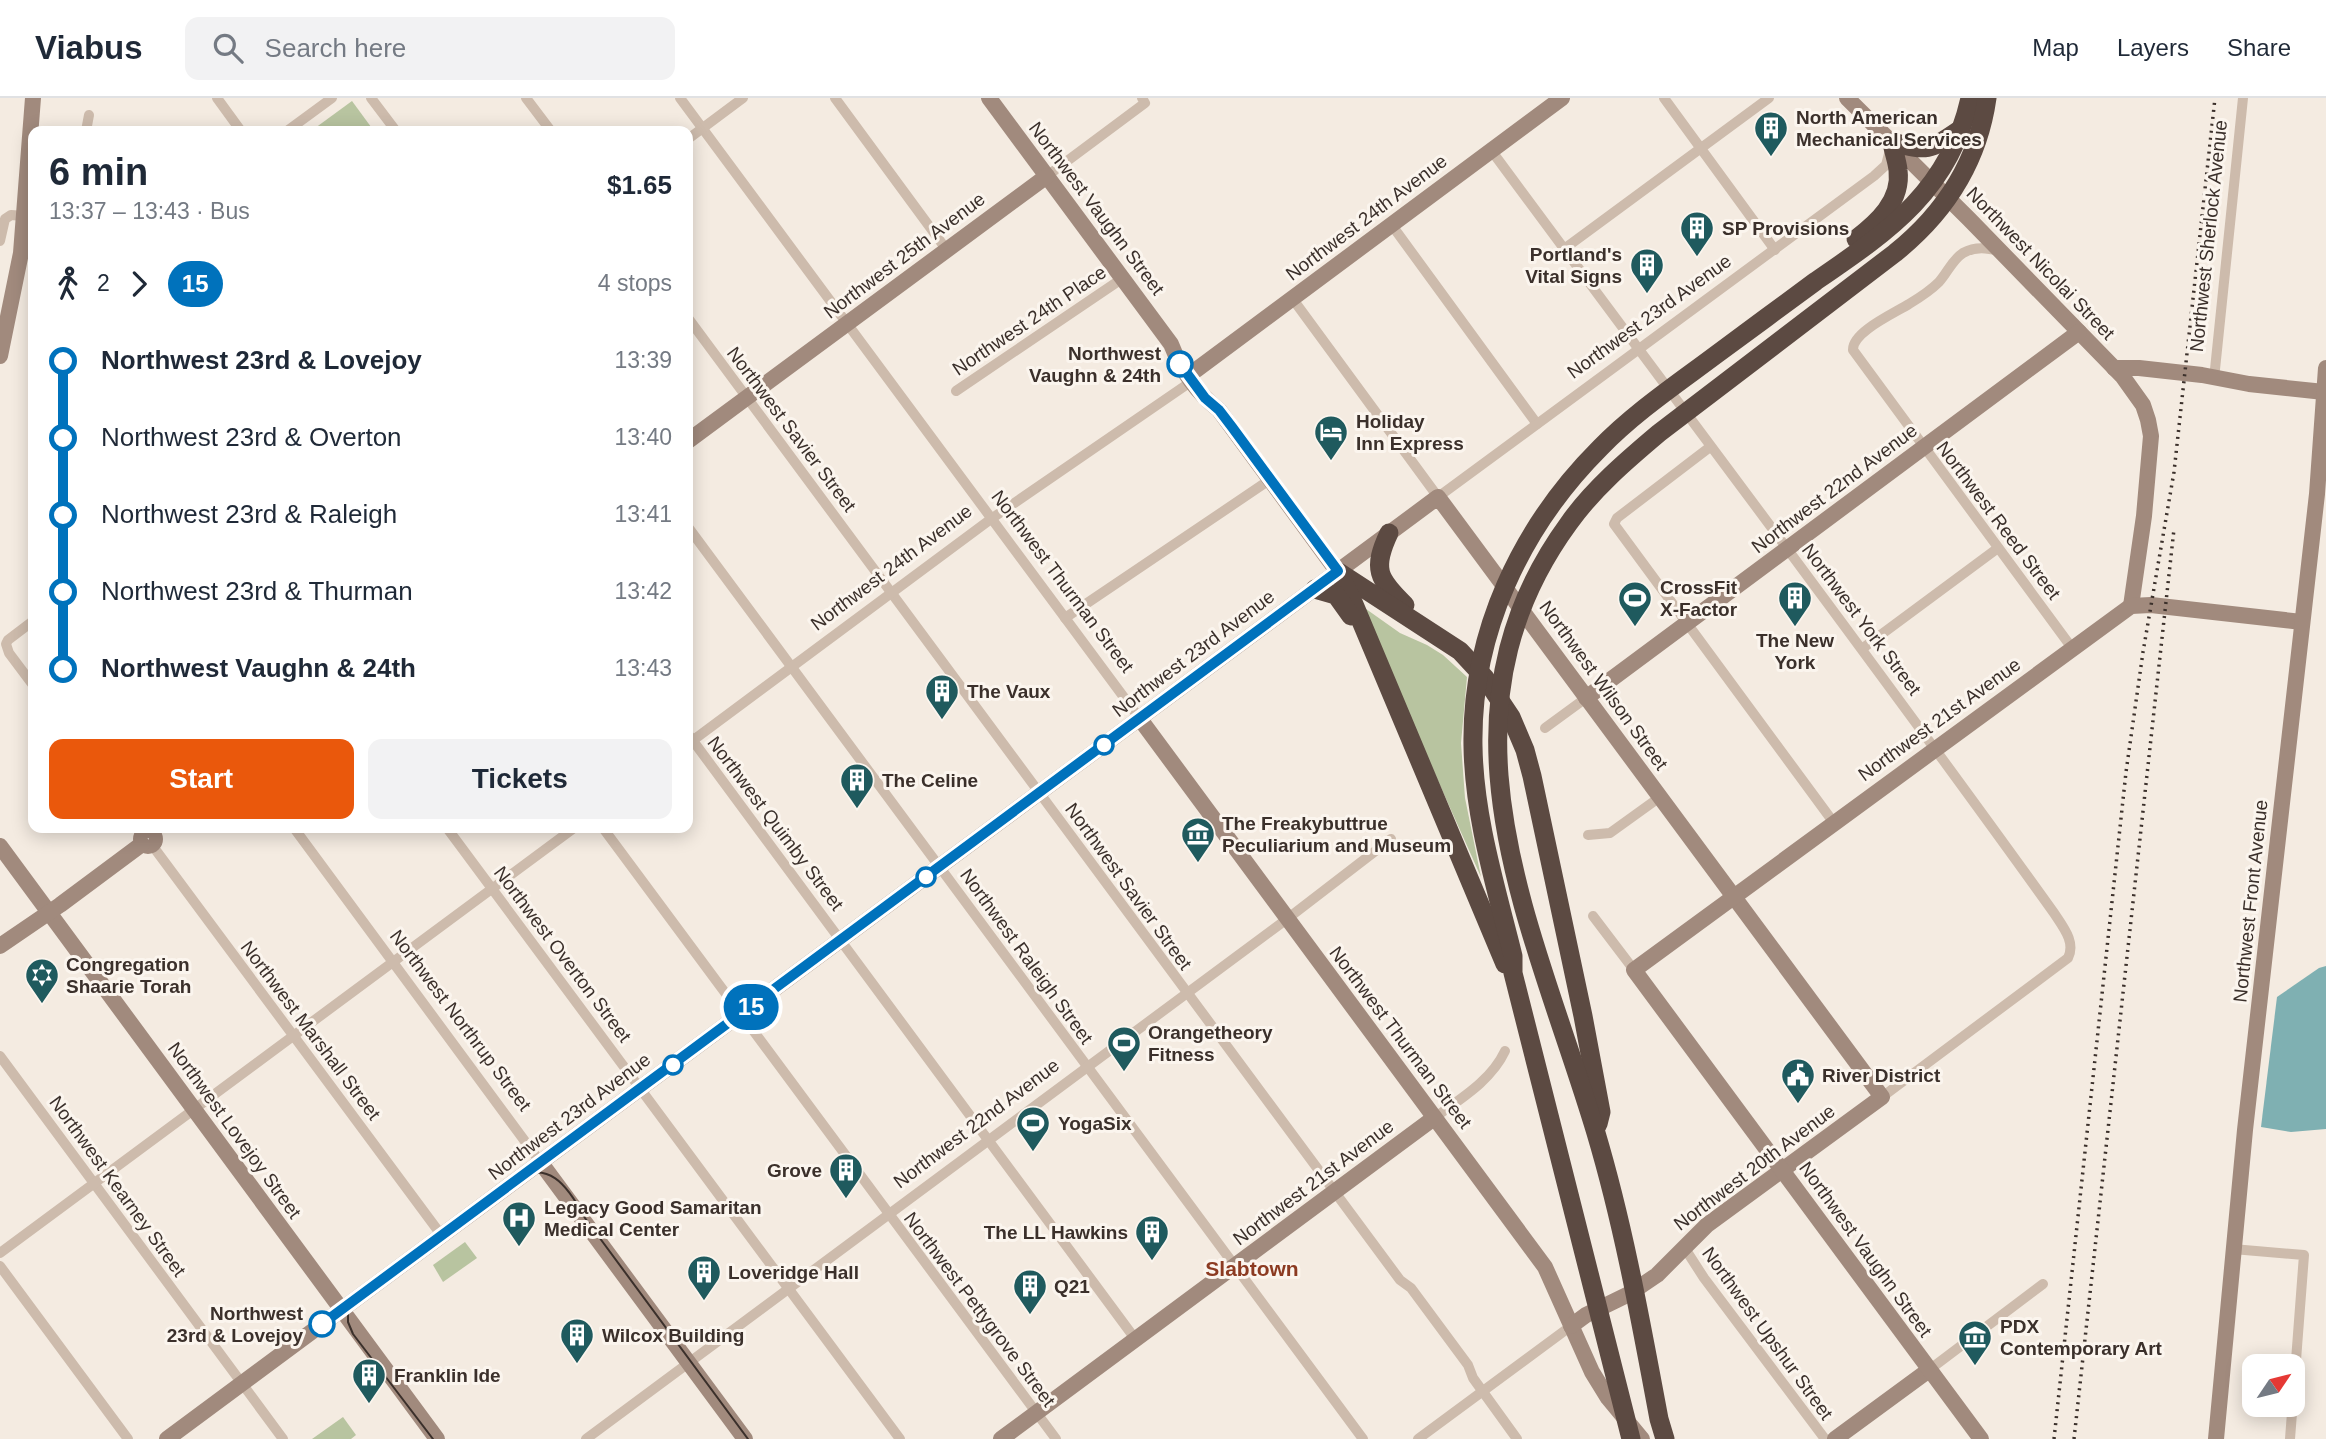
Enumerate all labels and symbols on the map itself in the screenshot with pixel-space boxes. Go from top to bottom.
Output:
place label: North American Mechanical Services [1796,107,1982,150]
building icon: North American Mechanical Services [1752,109,1790,158]
street label: Northwest Vaughn Street [1025,118,1169,299]
street label: Northwest Sherlock Avenue [2186,119,2231,353]
street label: Northwest 24th Avenue [1282,150,1451,285]
street label: Northwest Nicolai Street [1962,183,2119,344]
street label: Northwest 25th Avenue [820,188,989,323]
building icon: SP Provisions [1678,209,1716,258]
place label: SP Provisions [1722,218,1849,239]
place label: Portland's Vital Signs [1525,244,1622,287]
building icon: Portland's Vital Signs [1628,246,1666,295]
street label: Northwest 23rd Avenue [1563,250,1735,383]
street label: Northwest 24th Place [949,261,1110,380]
street label: Northwest Savier Street [723,343,861,516]
place label: Northwest Vaughn & 24th [1029,343,1162,386]
marker: Northwest Vaughn & 24th [1167,351,1193,377]
place label: Holiday Inn Express [1356,411,1464,454]
hotel icon: Holiday Inn Express [1312,413,1350,462]
street label: Northwest 22nd Avenue [1748,419,1921,557]
street label: Northwest Reed Street [1932,437,2065,604]
street label: Northwest Thurman Street [987,486,1138,677]
street label: Northwest 24th Avenue [807,500,976,635]
street label: Northwest York Street [1798,540,1926,700]
place label: CrossFit X-Factor [1660,577,1738,620]
sports icon: CrossFit X-Factor [1616,579,1654,628]
building icon: The New York [1776,579,1814,628]
street label: Northwest 23rd Avenue [1108,586,1278,721]
street label: Northwest Wilson Street [1535,597,1672,774]
place label: The New York [1756,630,1834,673]
street label: Northwest 21st Avenue [1854,654,2024,785]
building icon: The Vaux [923,672,961,721]
place label: The Vaux [967,681,1051,702]
street label: Northwest Quimby Street [703,732,848,915]
unlabelled marker [1094,735,1114,755]
building icon: The Celine [838,761,876,810]
place label: The Celine [882,770,978,791]
street label: Northwest Savier Street [1061,799,1196,974]
street label: Northwest Front Avenue [2229,799,2272,1003]
place label: The Freakybuttrue Peculiarium and Museum [1222,813,1451,856]
museum icon: The Freakybuttrue Peculiarium and Museum [1179,815,1217,864]
street label: Northwest Overton Street [490,862,636,1047]
street label: Northwest Raleigh Street [956,865,1098,1048]
unlabelled marker [916,867,936,887]
street label: Northwest Northrup Street [386,926,536,1115]
street label: Northwest Marshall Street [236,937,385,1124]
street label: Northwest Thurman Street [1325,942,1476,1133]
place label: Congregation Shaarie Torah [66,954,191,997]
synagogue icon: Congregation Shaarie Torah [23,956,61,1005]
line badge: 15 [720,984,782,1030]
place label: Orangetheory Fitness [1148,1022,1273,1065]
sports icon: Orangetheory Fitness [1105,1024,1143,1073]
street label: Northwest Lovejoy Street [164,1038,306,1223]
street label: Northwest 23rd Avenue [484,1049,654,1184]
street label: Northwest 22nd Avenue [890,1054,1063,1192]
unlabelled marker [663,1055,683,1075]
public building icon: River District [1779,1056,1817,1105]
place label: River District [1822,1065,1941,1086]
street label: Northwest Kearney Street [45,1092,190,1281]
street label: Northwest 20th Avenue [1670,1100,1839,1235]
sports icon: YogaSix [1014,1104,1052,1153]
place label: YogaSix [1058,1113,1132,1134]
street label: Northwest 21st Avenue [1229,1115,1398,1249]
building icon: Grove [827,1151,865,1200]
street label: Northwest Vaughn Street [1795,1158,1936,1341]
place label: Grove [767,1160,822,1181]
place label: Legacy Good Samaritan Medical Center [544,1197,762,1240]
hospital icon: Legacy Good Samaritan Medical Center [500,1199,538,1248]
street label: Northwest Pettygrove Street [900,1208,1060,1411]
building icon: The LL Hawkins [1133,1213,1171,1262]
place label: The LL Hawkins [984,1222,1128,1243]
street label: Northwest Upshur Street [1698,1243,1838,1424]
building icon: Loveridge Hall [685,1253,723,1302]
district label: Slabtown [1205,1257,1299,1280]
place label: Loveridge Hall [728,1262,859,1283]
building icon: Q21 [1011,1267,1049,1316]
place label: Q21 [1054,1276,1090,1297]
place label: Northwest 23rd & Lovejoy [167,1303,304,1346]
marker: Northwest 23rd & Lovejoy [309,1311,335,1337]
building icon: Wilcox Building [558,1316,596,1365]
place label: PDX Contemporary Art [2000,1316,2163,1359]
museum icon: PDX Contemporary Art [1956,1318,1994,1367]
place label: Wilcox Building [602,1325,744,1346]
north arrow [2242,1354,2305,1418]
building icon: Franklin Ide [350,1356,388,1405]
place label: Franklin Ide [394,1365,501,1386]

